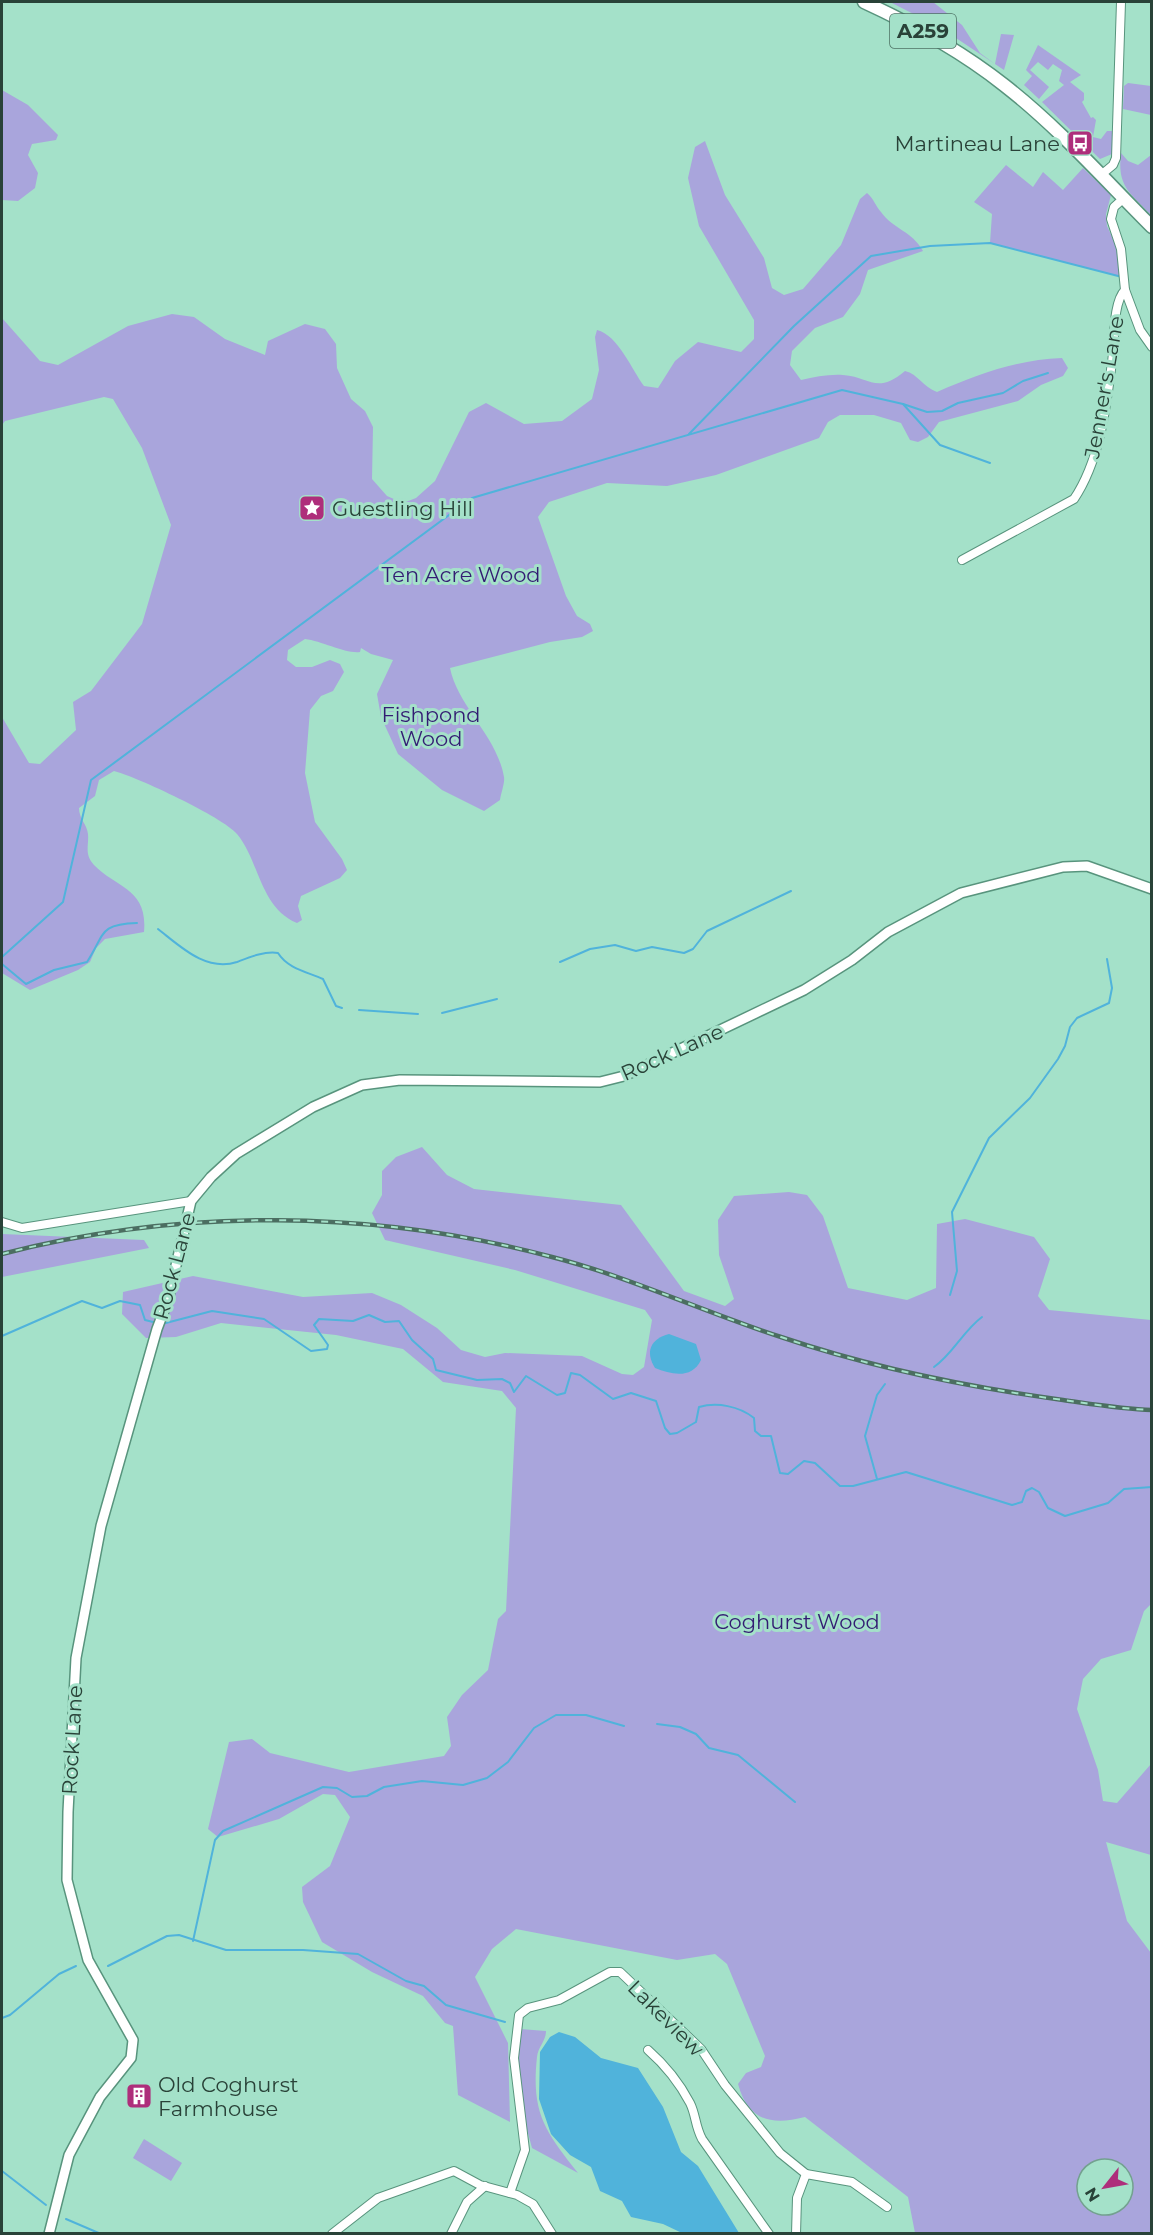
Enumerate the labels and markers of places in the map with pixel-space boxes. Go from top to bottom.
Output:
bus stop icon: Martineau Lane [1065,128,1095,158]
place label: Martineau Lane [894,131,1060,156]
place icon: Guestling Hill [297,493,327,523]
place label: Guestling Hill [332,496,473,521]
place label: Old Coghurst Farmhouse [158,2072,298,2121]
building icon: Old Coghurst Farmhouse [124,2081,154,2111]

